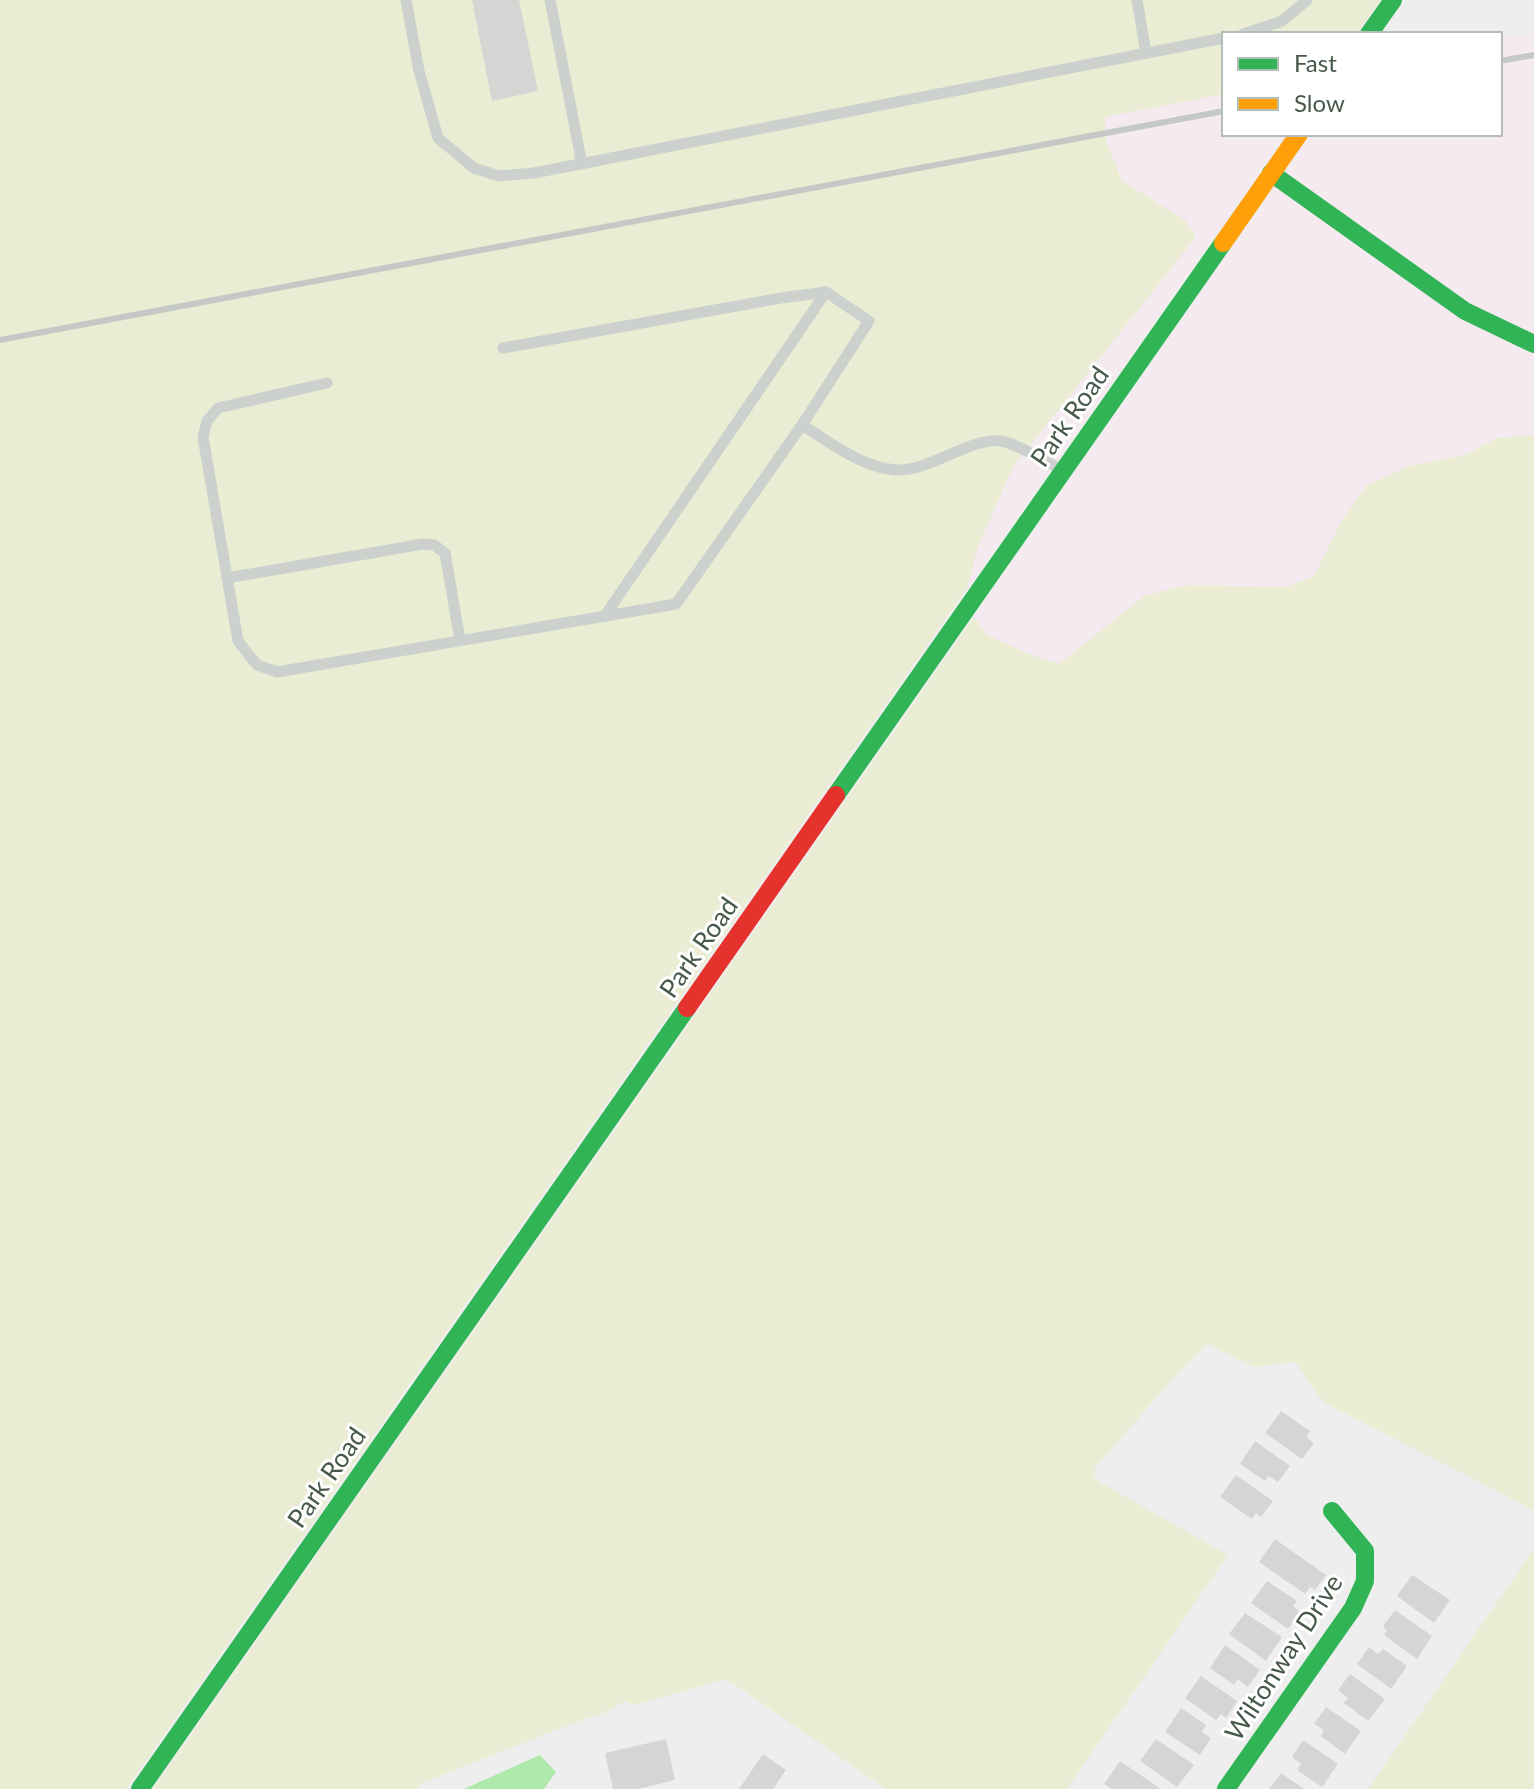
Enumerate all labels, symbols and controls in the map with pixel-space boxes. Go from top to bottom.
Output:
legend [1222,32,1502,136]
text: Fast [1294,48,1337,77]
text: Slow [1294,88,1345,117]
street label: Park Road [1023,360,1115,472]
street label: Park Road [652,891,744,1003]
street label: Park Road [280,1421,372,1533]
street label: Wiltonway Drive [1217,1568,1349,1746]

